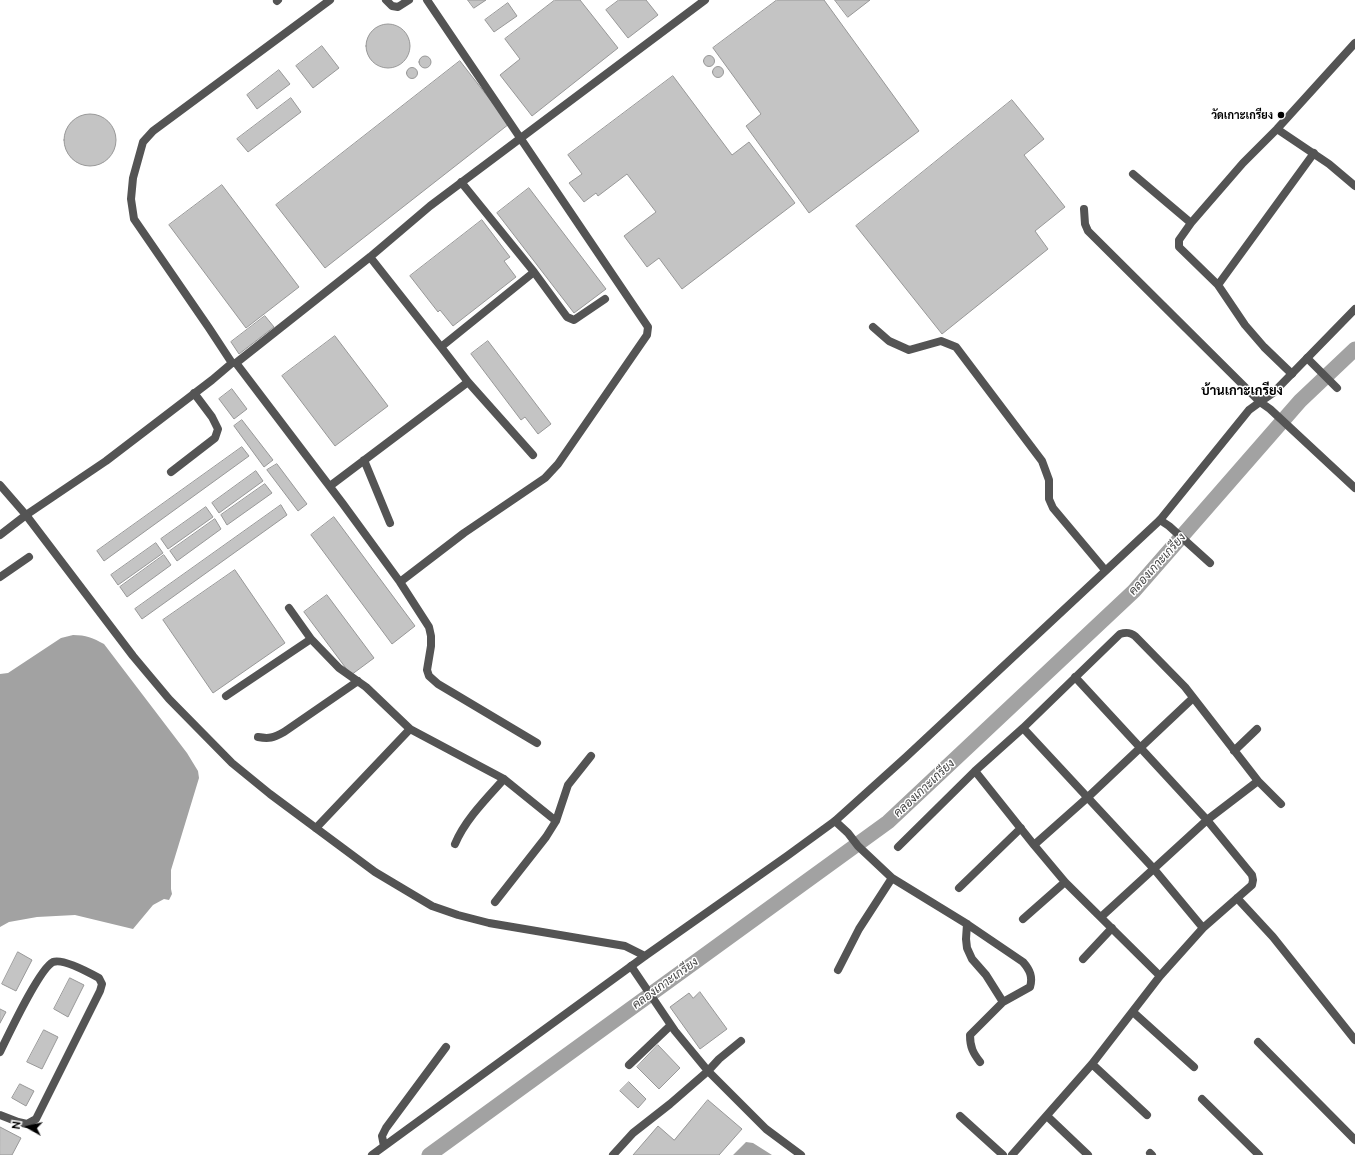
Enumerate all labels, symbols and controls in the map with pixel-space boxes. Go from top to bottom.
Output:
place label: วัดเกาะเกรียง [1211,108,1273,122]
marker: วัดเกาะเกรียง [1276,110,1286,120]
district label: บ้านเกาะเกรียง [1201,383,1283,399]
water label: คลองเกาะเกรียง [1125,530,1189,598]
water label: คลองเกาะเกรียง [890,756,958,820]
water label: คลองเกาะเกรียง [629,954,701,1012]
north arrow [8,1107,48,1147]
text: N [10,1120,23,1130]

